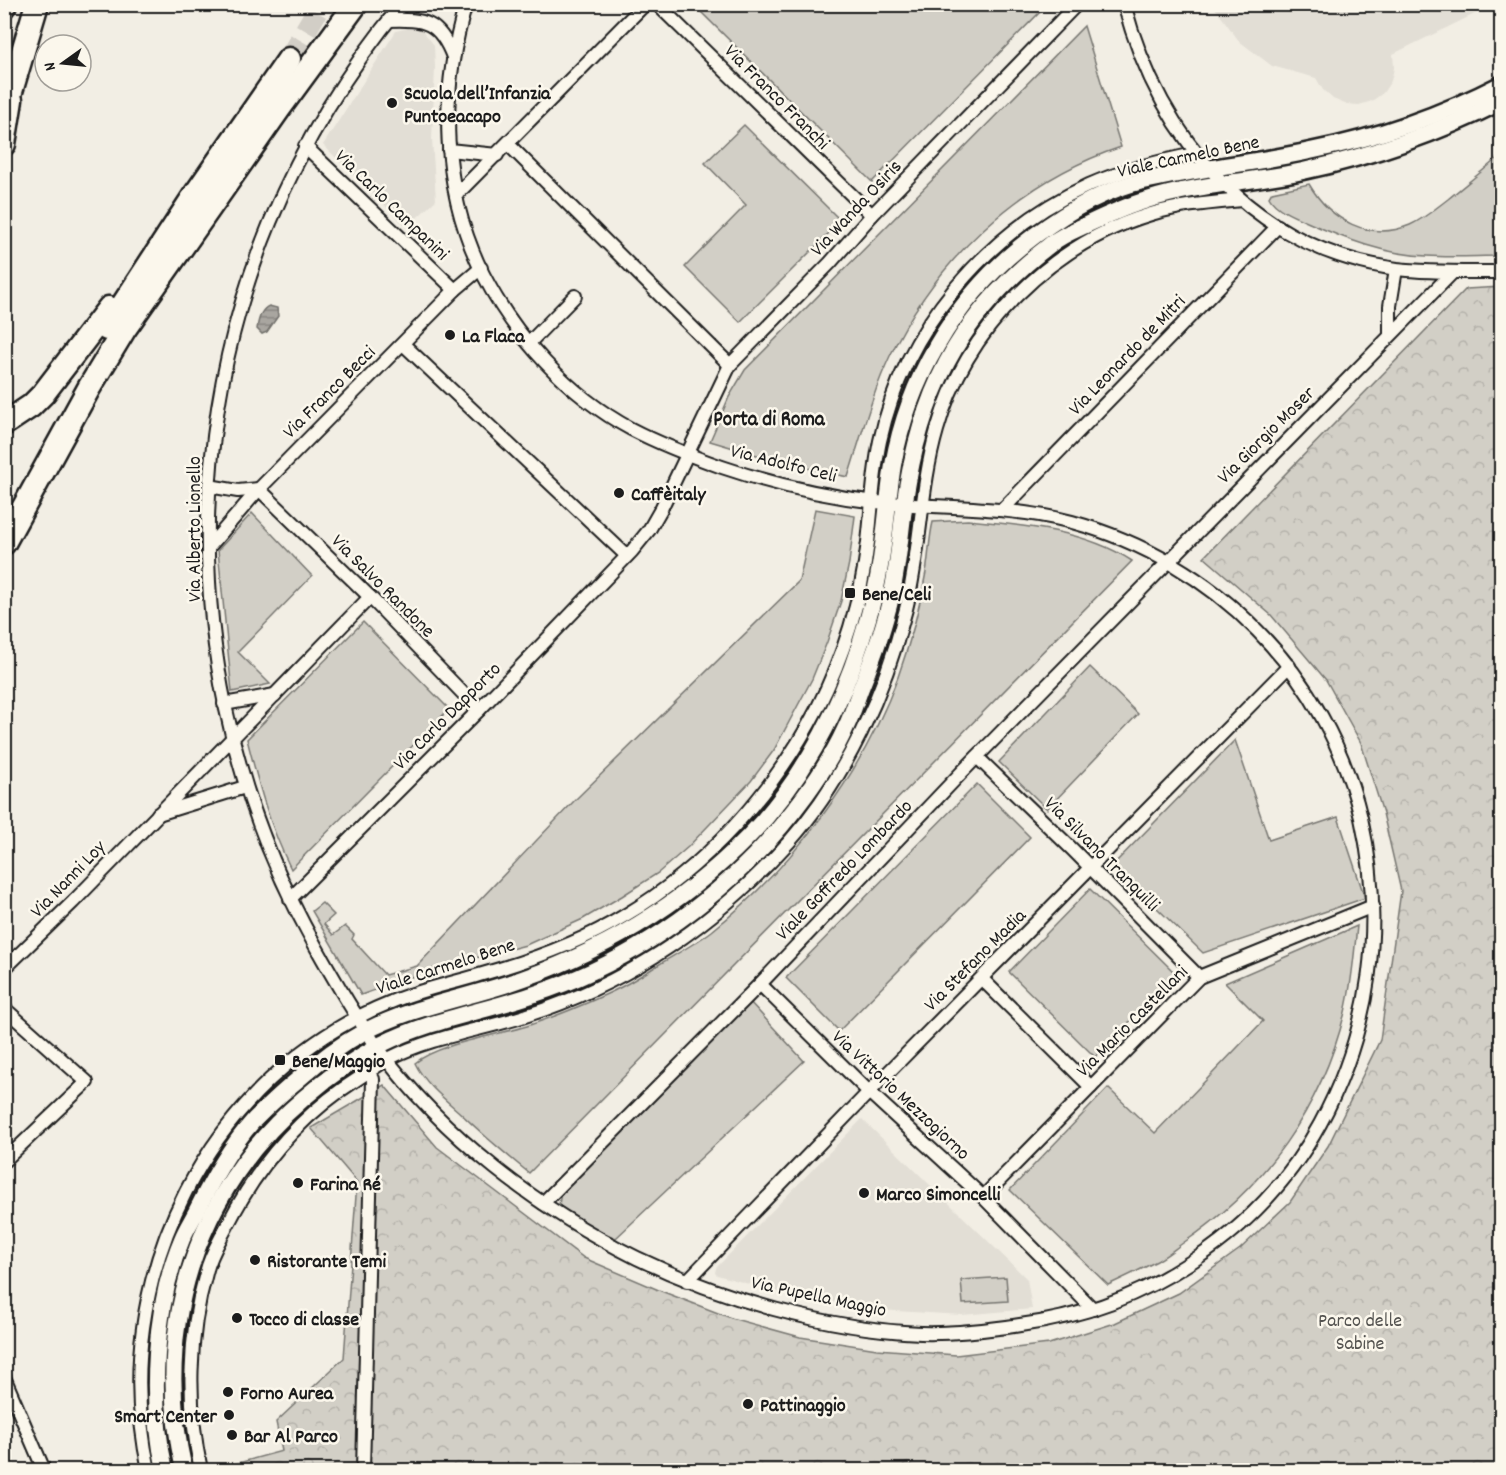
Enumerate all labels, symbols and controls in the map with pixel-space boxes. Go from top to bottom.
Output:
north arrow [33,33,93,93]
street label: Via Franco Franchi [717,39,835,158]
text: N [39,59,63,73]
place label: Scuola dell’Infanzia Puntoeacapo [404,81,551,132]
marker: Scuola dell’Infanzia Puntoeacapo [385,96,399,110]
street label: Viale Carmelo Bene [1115,129,1262,187]
street label: Via Carlo Campanini [327,144,455,268]
street label: Via Wanda Osiris [805,154,910,264]
street label: Via Leonardo de Mitri [1063,289,1194,423]
place label: La Flaca [462,324,525,352]
marker: La Flaca [443,328,457,342]
street label: Via Franco Becci [277,340,383,446]
street label: Via Giorgio Moser [1212,380,1323,491]
district label: Porta di Roma [713,406,826,436]
street label: Via Adolfo Celi [727,438,840,492]
street label: Via Alberto Lionello [182,456,210,602]
place label: Caffèitaly [631,482,707,510]
marker: Caffèitaly [612,486,626,500]
street label: Via Salvo Randone [324,529,440,645]
place label: Bene/Celi [862,582,931,610]
marker: Bene/Celi [843,586,857,600]
street label: Via Carlo Dapporto [388,657,509,778]
street label: Via Silvano Tranquilli [1037,791,1165,919]
street label: Viale Goffredo Lombardo [770,794,920,948]
street label: Via Nanni Loy [25,834,114,925]
street label: Via Stefano Madia [919,903,1034,1019]
street label: Viale Carmelo Bene [373,932,519,1004]
street label: Via Mario Castellani [1071,959,1196,1085]
street label: Via Vittorio Mezzogiorno [824,1024,975,1168]
place label: Bene/Maggio [292,1049,385,1077]
marker: Bene/Maggio [273,1053,287,1067]
place label: Farina Ré [310,1172,381,1200]
marker: Farina Ré [291,1176,305,1190]
place label: Marco Simoncelli [876,1182,1001,1210]
marker: Marco Simoncelli [857,1186,871,1200]
place label: Ristorante Temi [267,1249,386,1277]
marker: Ristorante Temi [248,1253,262,1267]
street label: Via Pupella Maggio [748,1270,889,1326]
place label: Tocco di classe [249,1307,359,1335]
park label: Parco delle Sabine [1318,1308,1402,1359]
marker: Tocco di classe [230,1311,244,1325]
place label: Forno Aurea [240,1381,334,1409]
marker: Forno Aurea [221,1385,235,1399]
place label: Pattinaggio [760,1393,846,1421]
marker: Pattinaggio [741,1397,755,1411]
place label: Smart Center [114,1404,218,1432]
marker: Smart Center [222,1408,236,1422]
place label: Bar Al Parco [244,1424,338,1452]
marker: Bar Al Parco [225,1428,239,1442]

